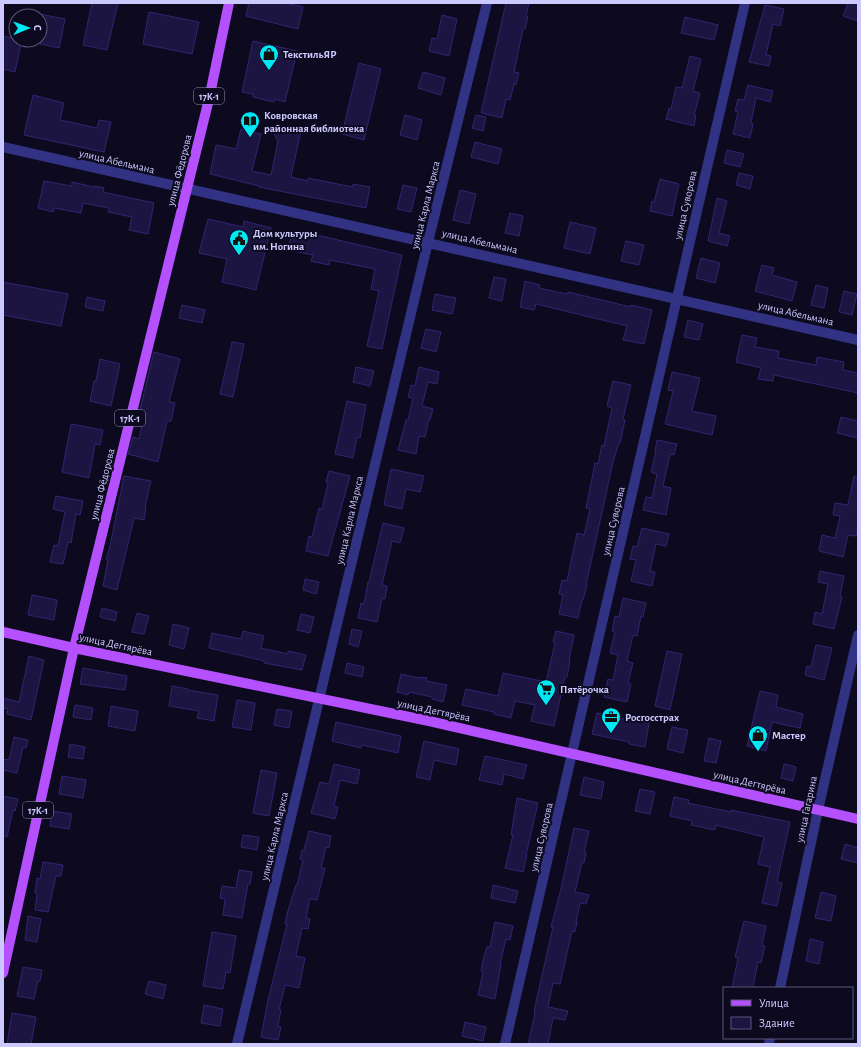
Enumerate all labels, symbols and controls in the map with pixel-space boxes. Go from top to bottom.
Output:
north arrow [8,8,48,48]
text: С [32,25,43,31]
shop icon: ТекстильЯР [258,43,280,71]
place label: ТекстильЯР [283,49,336,60]
road number: 17К-1 [194,88,224,104]
library icon: Ковровская районная библиотека [239,110,261,138]
place label: Ковровская районная библиотека [264,110,364,134]
street label: улица Фёдорова [165,133,194,208]
street label: улица Абельмана [77,147,156,176]
street label: улица Карла Маркса [409,160,442,251]
street label: улица Суворова [672,170,699,241]
street label: улица Абельмана [440,227,519,256]
public building icon: Дом культуры им. Ногина [228,228,250,256]
place label: Дом культуры им. Ногина [253,228,317,252]
street label: улица Абельмана [756,299,835,328]
road number: 17К-1 [115,410,145,426]
street label: улица Фёдорова [88,447,117,522]
street label: улица Карла Маркса [334,475,365,566]
street label: улица Суворова [600,486,627,557]
street label: улица Дегтярёва [78,631,153,658]
supermarket icon: Пятёрочка [535,678,557,706]
place label: Пятёрочка [560,684,609,695]
street label: улица Дегтярёва [396,697,471,724]
office icon: Росгосстрах [600,706,622,734]
place label: Росгосстрах [625,712,679,723]
shop icon: Мастер [747,724,769,752]
place label: Мастер [772,730,806,741]
street label: улица Дегтярёва [712,769,787,796]
street label: улица Гагарина [794,775,819,844]
street label: улица Карла Маркса [259,791,290,882]
road number: 17К-1 [23,802,53,818]
street label: улица Суворова [528,802,555,873]
legend [723,987,853,1039]
text: Улица [759,997,789,1009]
text: Здание [759,1017,795,1029]

